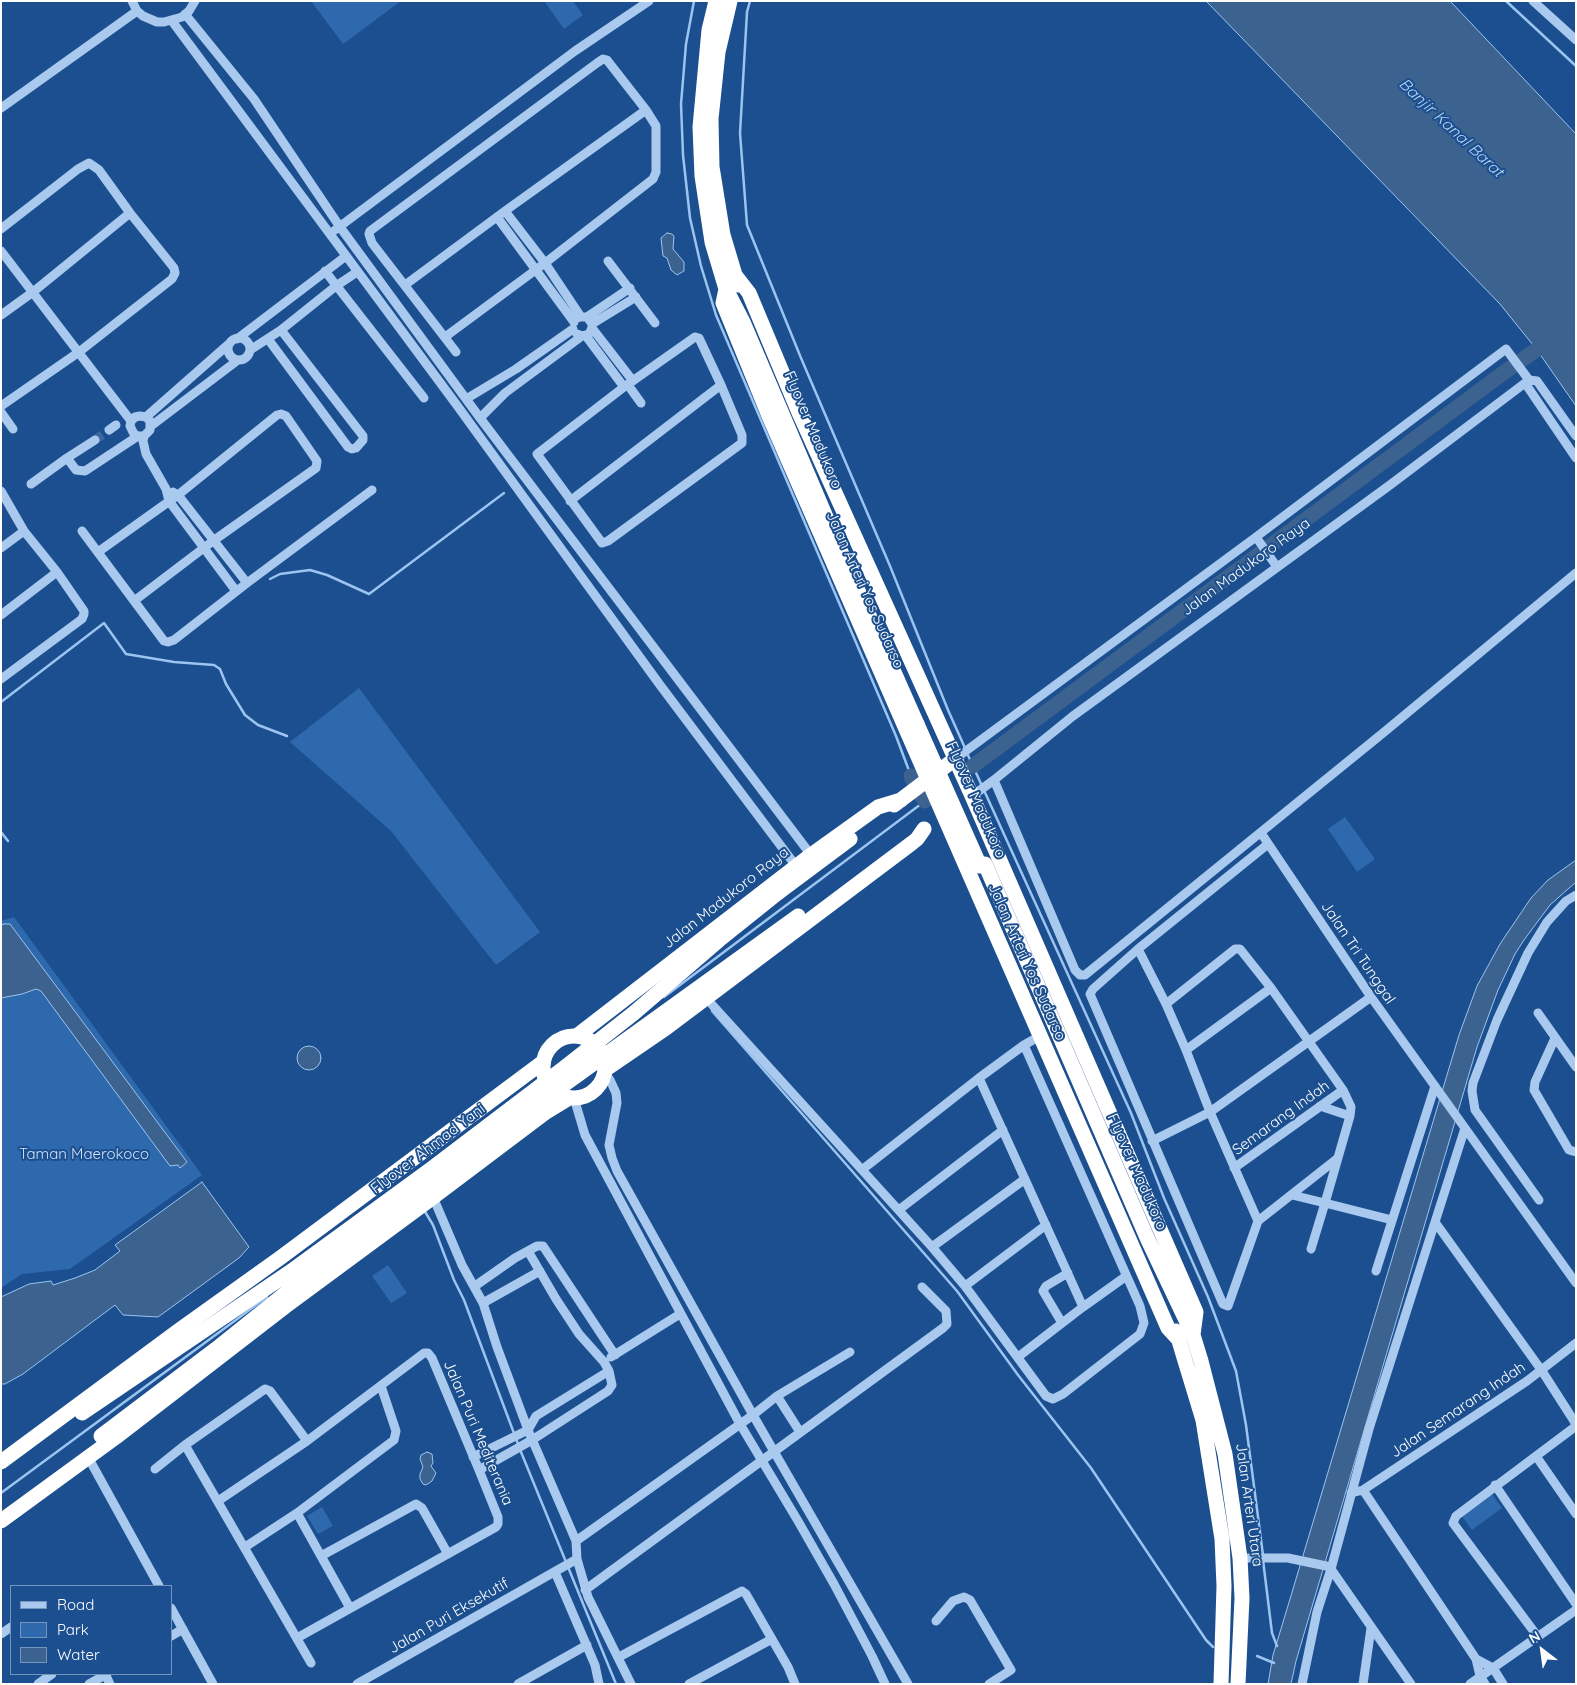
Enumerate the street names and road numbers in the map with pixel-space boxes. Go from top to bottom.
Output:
street label: Flyover Madukoro [780,369,846,491]
street label: Jalan Arteri Yos Sudarso [822,509,908,671]
street label: Jalan Madukoro Raya [1178,514,1314,620]
street label: Flyover Madukoro [942,739,1010,861]
street label: Jalan Madukoro Raya [660,843,792,953]
street label: Jalan Arteri Yos Sudarso [984,881,1070,1043]
street label: Jalan Tri Tunggal [1317,898,1399,1008]
street label: Semarang Indah [1229,1077,1333,1159]
street label: Flyover Ahmad Yani [367,1100,489,1198]
street label: Flyover Madukoro [1103,1111,1171,1233]
street label: Jalan Puri Mediterania [439,1358,517,1508]
street label: Jalan Semarang Indah [1387,1358,1529,1462]
street label: Jalan Arteri Utara [1231,1442,1267,1568]
street label: Jalan Puri Eksekutif [386,1574,512,1658]

